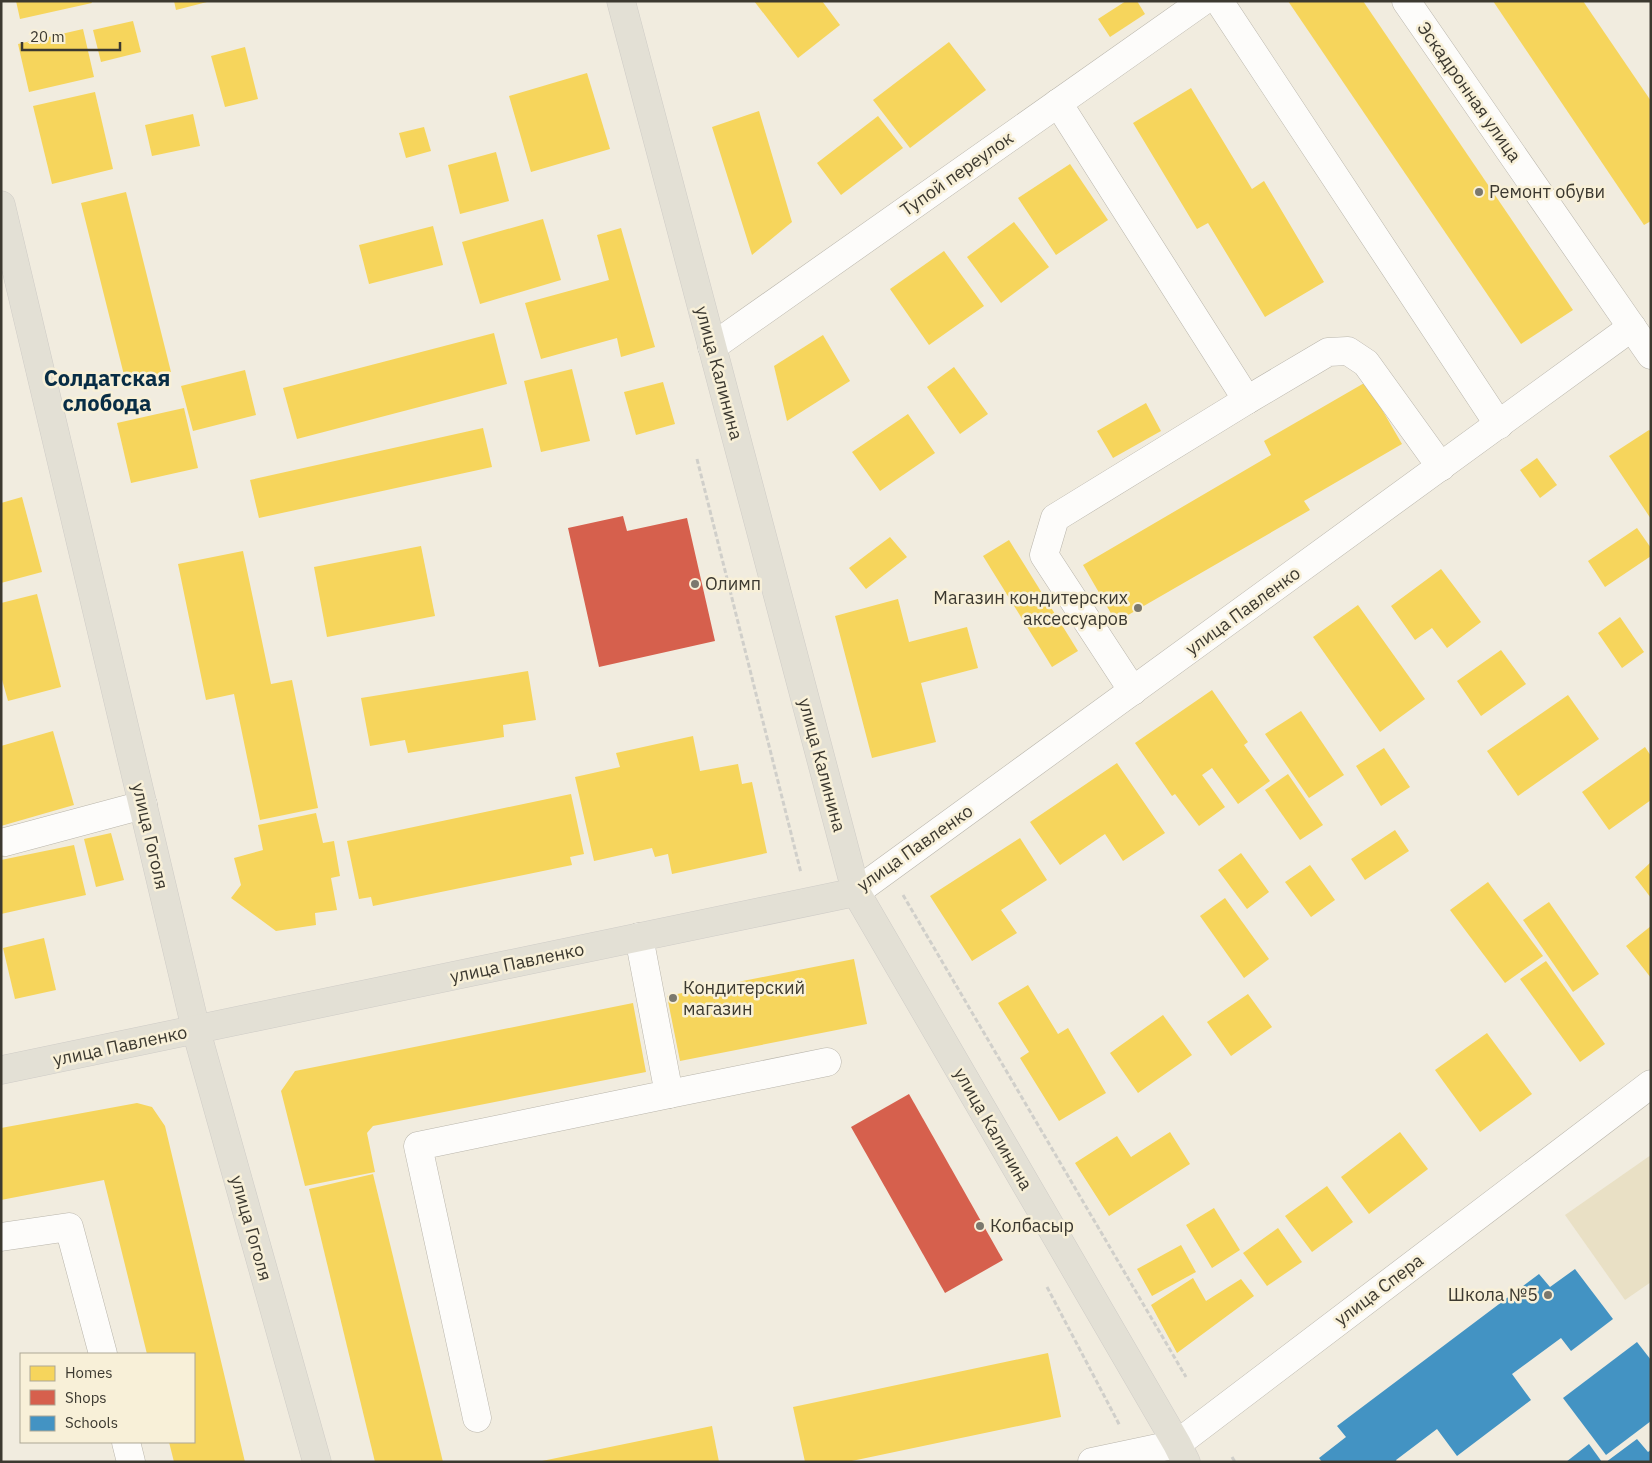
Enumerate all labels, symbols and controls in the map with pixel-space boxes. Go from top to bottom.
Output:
street label: Эскадронная улица [1412,17,1527,167]
scale bar [22,20,120,52]
text: 20 m [30,27,65,46]
street label: Тупой переулок [896,126,1018,221]
place label: Ремонт обуви [1489,180,1605,203]
marker: Ремонт обуви [1473,186,1485,198]
street label: улица Калинина [691,303,749,443]
district label: Солдатская слобода [44,363,170,417]
street label: улица Павленко [1181,561,1305,660]
place label: Олимп [705,572,761,595]
marker: Олимп [689,578,701,590]
place label: Магазин кондитерских аксессуаров [933,586,1128,630]
marker: Магазин кондитерских аксессуаров [1132,602,1144,614]
street label: улица Калинина [794,695,852,835]
street label: улица Гоголя [127,780,174,891]
street label: улица Павленко [852,799,977,896]
street label: улица Павленко [448,937,586,988]
place label: Кондитерский магазин [683,976,805,1020]
marker: Кондитерский магазин [667,992,679,1004]
street label: улица Павленко [51,1020,189,1071]
street label: улица Калинина [949,1063,1038,1195]
street label: улица Гоголя [225,1172,278,1283]
place label: Колбасыр [990,1214,1074,1237]
marker: Колбасыр [974,1220,986,1232]
street label: улица Спера [1330,1248,1428,1331]
place label: Школа №5 [1448,1283,1538,1306]
marker: Школа №5 [1542,1289,1554,1301]
legend [20,1353,195,1443]
text: Homes [65,1363,113,1382]
text: Shops [65,1388,107,1407]
text: Schools [65,1413,118,1432]

